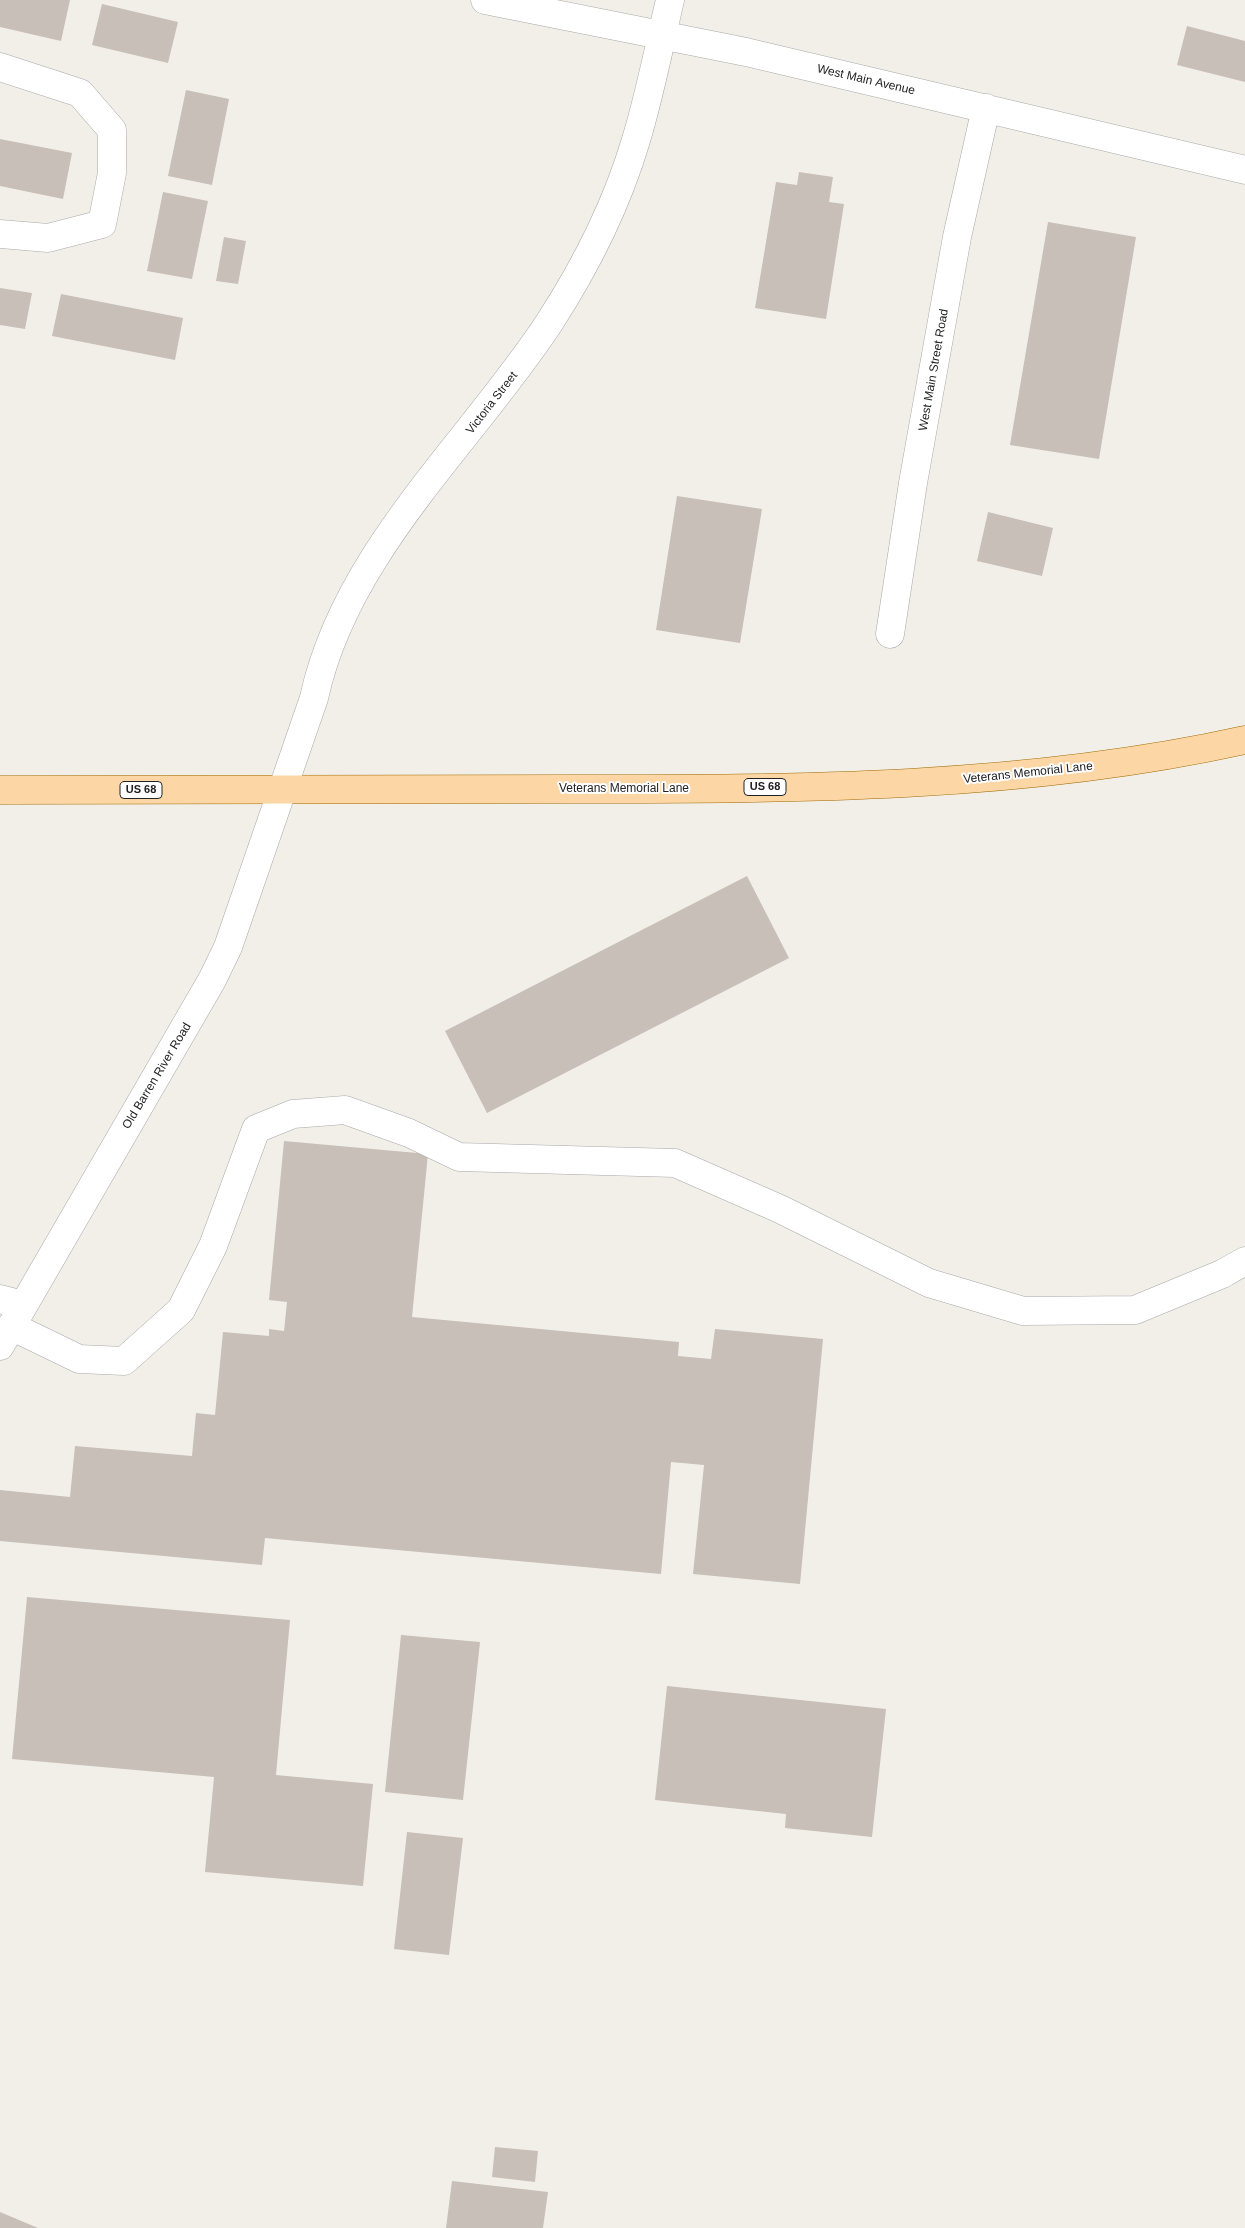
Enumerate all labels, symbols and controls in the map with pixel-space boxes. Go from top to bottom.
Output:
street label: West Main Avenue [816,62,916,98]
street label: West Main Street Road [916,308,952,432]
street label: Victoria Street [463,369,521,437]
street label: Veterans Memorial Lane [963,759,1093,787]
road number: US 68 [744,779,786,796]
road number: US 68 [120,782,162,798]
street label: Veterans Memorial Lane [559,782,689,796]
street label: Old Barren River Road [120,1020,194,1132]

